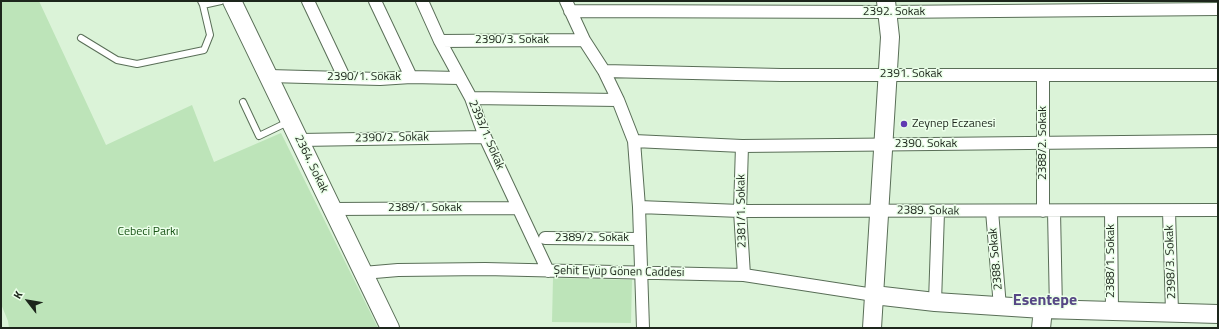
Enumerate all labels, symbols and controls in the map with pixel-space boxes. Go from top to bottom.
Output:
street label: 2392. Sokak [863,5,925,19]
street label: 2390/3. Sokak [475,33,549,47]
street label: 2391. Sokak [880,67,942,81]
street label: 2390/1. Sokak [327,70,401,84]
street label: 2393/1. Sokak [465,98,507,172]
street label: 2388/2. Sokak [1036,106,1050,180]
place label: Zeynep Eczanesi [912,117,995,131]
marker: Zeynep Eczanesi [899,119,909,129]
street label: 2390/2. Sokak [355,130,429,146]
street label: 2364. Sokak [291,133,331,195]
street label: 2390. Sokak [895,137,957,151]
street label: 2381/1. Sokak [734,174,750,248]
street label: 2389/1. Sokak [388,201,462,215]
street label: 2389. Sokak [897,203,959,219]
street label: 2388/1. Sokak [1104,224,1118,298]
park label: Cebeci Parkı [118,225,178,239]
street label: 2398/3. Sokak [1163,225,1179,299]
street label: 2388. Sokak [986,227,1006,291]
street label: 2389/2. Sokak [555,231,629,245]
street label: Şehit Eyüp Gönen Caddesi [553,264,685,280]
north arrow [8,281,48,321]
text: K [9,288,26,302]
district label: Esentepe [1013,291,1077,311]

